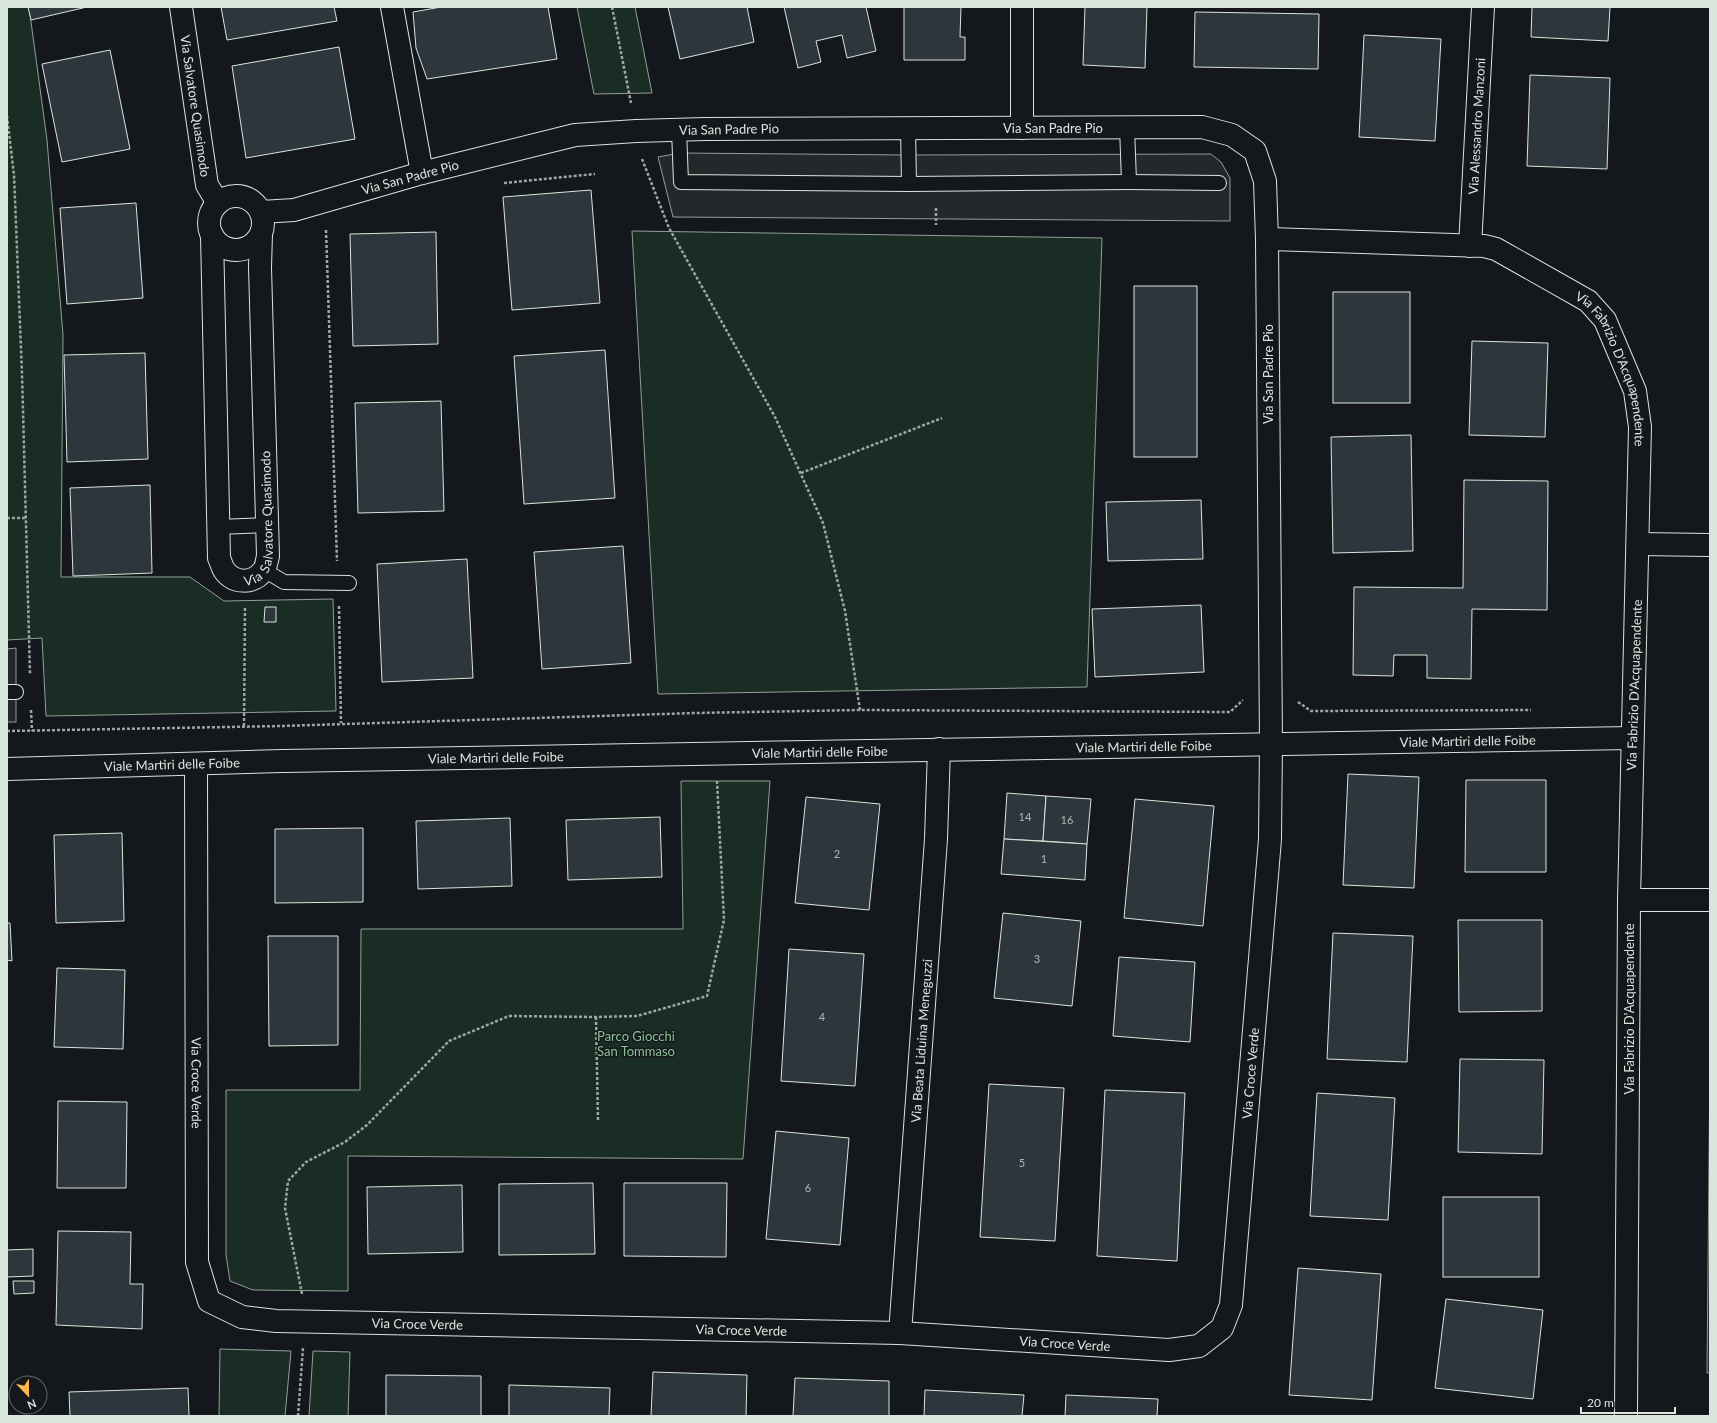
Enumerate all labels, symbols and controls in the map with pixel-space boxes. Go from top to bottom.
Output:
street label: Via Salvatore Quasimodo [177,34,214,178]
street label: Via Alessandro Manzoni [1465,58,1488,195]
street label: Via San Padre Pio [679,120,779,138]
street label: Via San Padre Pio [1003,120,1103,136]
street label: Via San Padre Pio [360,156,460,198]
street label: Via Fabrizio D'Acquapendente [1573,288,1648,447]
street label: Via San Padre Pio [1260,324,1276,424]
street label: Via Salvatore Quasimodo [242,451,276,589]
street label: Via Fabrizio D'Acquapendente [1623,599,1645,771]
street label: Viale Martiri delle Foibe [1400,732,1536,750]
street label: Viale Martiri delle Foibe [1076,737,1212,755]
street label: Viale Martiri delle Foibe [752,743,888,761]
street label: Viale Martiri delle Foibe [428,748,564,767]
street label: Viale Martiri delle Foibe [104,754,240,774]
house number: 14 [1019,810,1032,823]
house number: 16 [1061,813,1073,826]
house number: 2 [834,847,840,860]
house number: 1 [1041,852,1047,865]
street label: Via Fabrizio D'Acquapendente [1621,923,1637,1095]
house number: 3 [1034,952,1040,965]
street label: Via Beata Liduina Meneguzzi [907,958,935,1123]
house number: 4 [819,1010,826,1023]
street label: Via Croce Verde [1239,1027,1262,1120]
park label: Parco Giocchi San Tommaso [597,1028,675,1059]
street label: Via Croce Verde [189,1037,205,1129]
house number: 5 [1019,1156,1025,1169]
house number: 6 [805,1181,811,1194]
street label: Via Croce Verde [371,1315,463,1333]
street label: Via Croce Verde [695,1321,787,1339]
street label: Via Croce Verde [1019,1333,1111,1354]
north arrow [8,1375,48,1415]
scale bar [1581,1389,1675,1415]
text: 20 m [1587,1395,1614,1410]
text: N [26,1397,38,1412]

